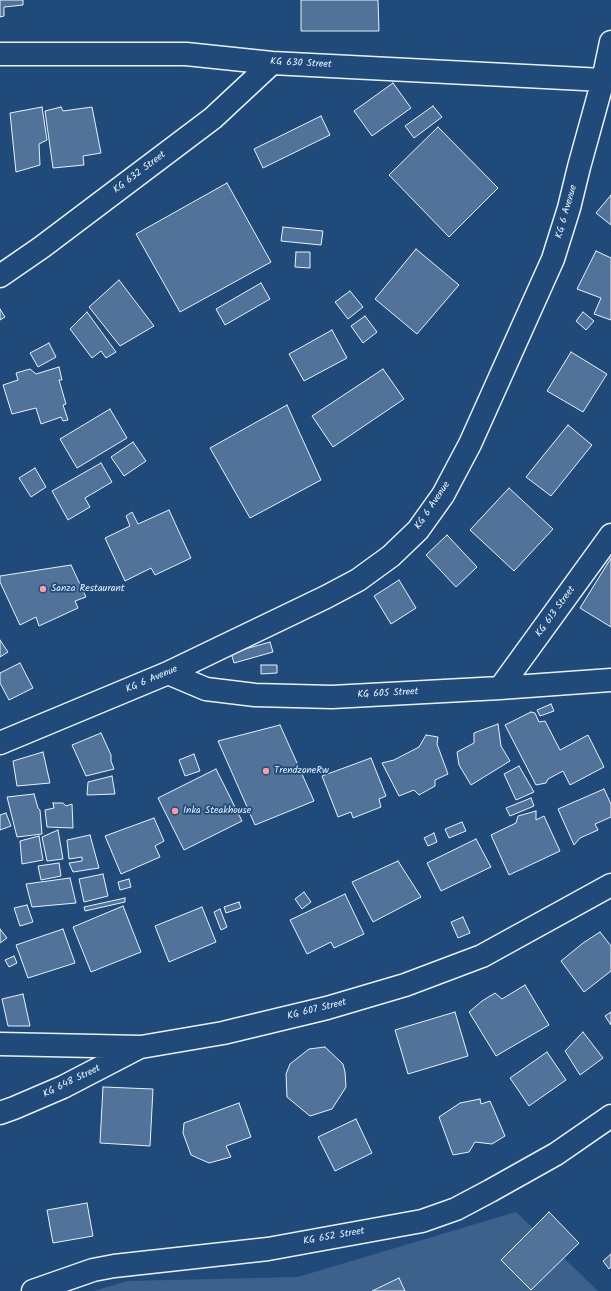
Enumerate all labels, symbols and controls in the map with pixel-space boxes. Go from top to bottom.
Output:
street label: KG 630 Street [270,56,332,72]
street label: KG 632 Street [111,149,169,197]
street label: KG 6 Avenue [554,184,580,240]
street label: KG 6 Avenue [413,480,453,532]
place label: Sanza Restaurant [51,583,125,595]
marker: Sanza Restaurant [38,584,48,594]
street label: KG 613 Street [534,584,578,640]
street label: KG 6 Avenue [124,664,180,696]
street label: KG 605 Street [357,686,419,702]
place label: TrendzoneRw [274,765,329,777]
marker: TrendzoneRw [261,766,271,776]
place label: Inka Steakhouse [183,805,251,817]
marker: Inka Steakhouse [170,806,180,816]
street label: KG 607 Street [286,997,348,1023]
street label: KG 648 Street [41,1063,103,1101]
street label: KG 652 Street [302,1226,366,1248]

